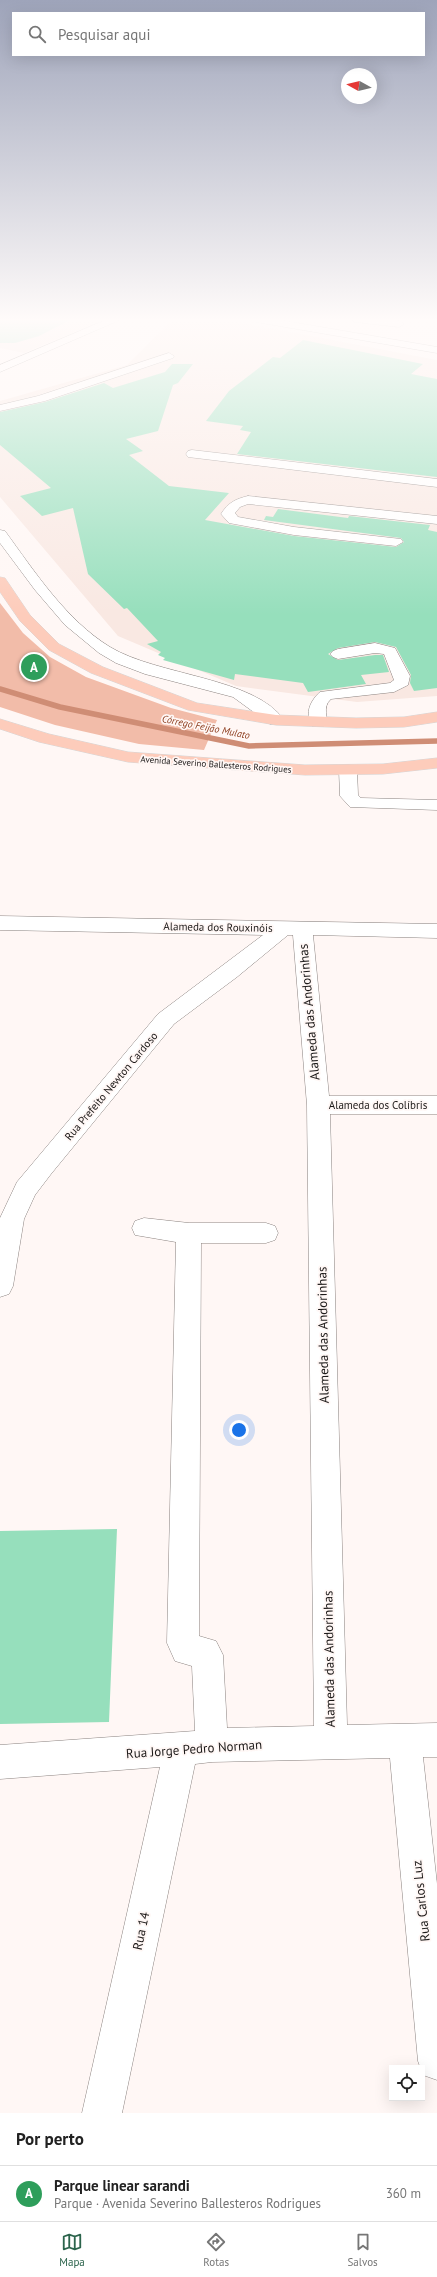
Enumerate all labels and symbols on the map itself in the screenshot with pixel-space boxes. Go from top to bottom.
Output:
north arrow [341,68,377,104]
pin: A [21,652,47,682]
water label: Córrego Feijão Mulato [161,712,251,742]
street label: Avenida Severino Ballesteros Rodrigues [140,753,292,775]
street label: Alameda dos Rouxinóis [163,919,273,935]
street label: Alameda das Andorinhas [295,943,323,1081]
street label: Rua Prefeito Newton Cardoso [62,1029,161,1143]
street label: Alameda dos Colíbris [329,1098,428,1112]
street label: Alameda das Andorinhas [313,1267,333,1403]
your location [229,1420,249,1440]
street label: Alameda das Andorinhas [319,1591,339,1727]
street label: Rua Jorge Pedro Norman [125,1736,263,1762]
street label: Rua Carlos Luz [408,1859,434,1942]
street label: Rua 14 [129,1910,153,1952]

